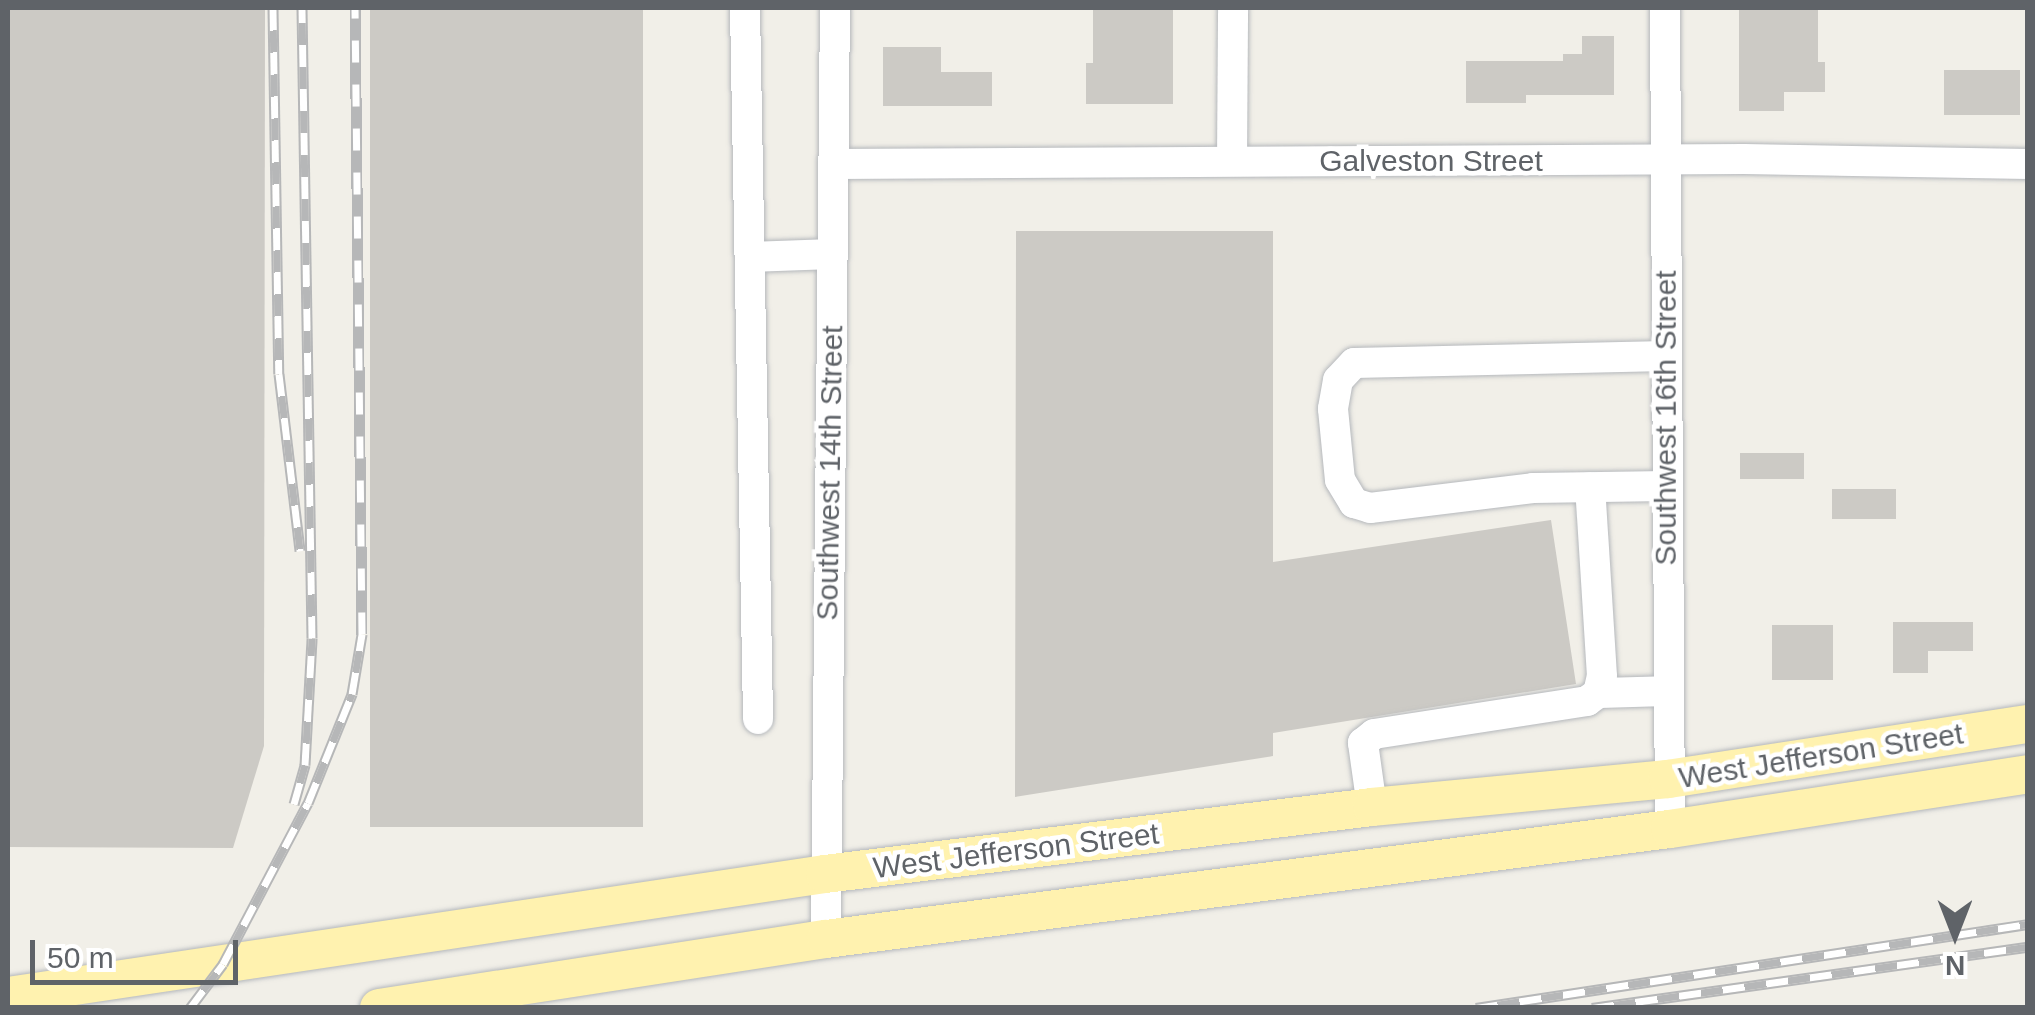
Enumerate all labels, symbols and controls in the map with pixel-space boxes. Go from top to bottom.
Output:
street label: Galveston Street [1319,143,1543,179]
street label: Southwest 16th Street [1648,270,1684,566]
street label: Southwest 14th Street [809,325,851,621]
street label: West Jefferson Street [1676,716,1966,796]
street label: West Jefferson Street [871,816,1161,886]
north arrow [1905,885,2005,985]
scale bar [35,920,242,982]
text: 50 m [47,941,114,974]
text: N [1945,950,1965,981]

